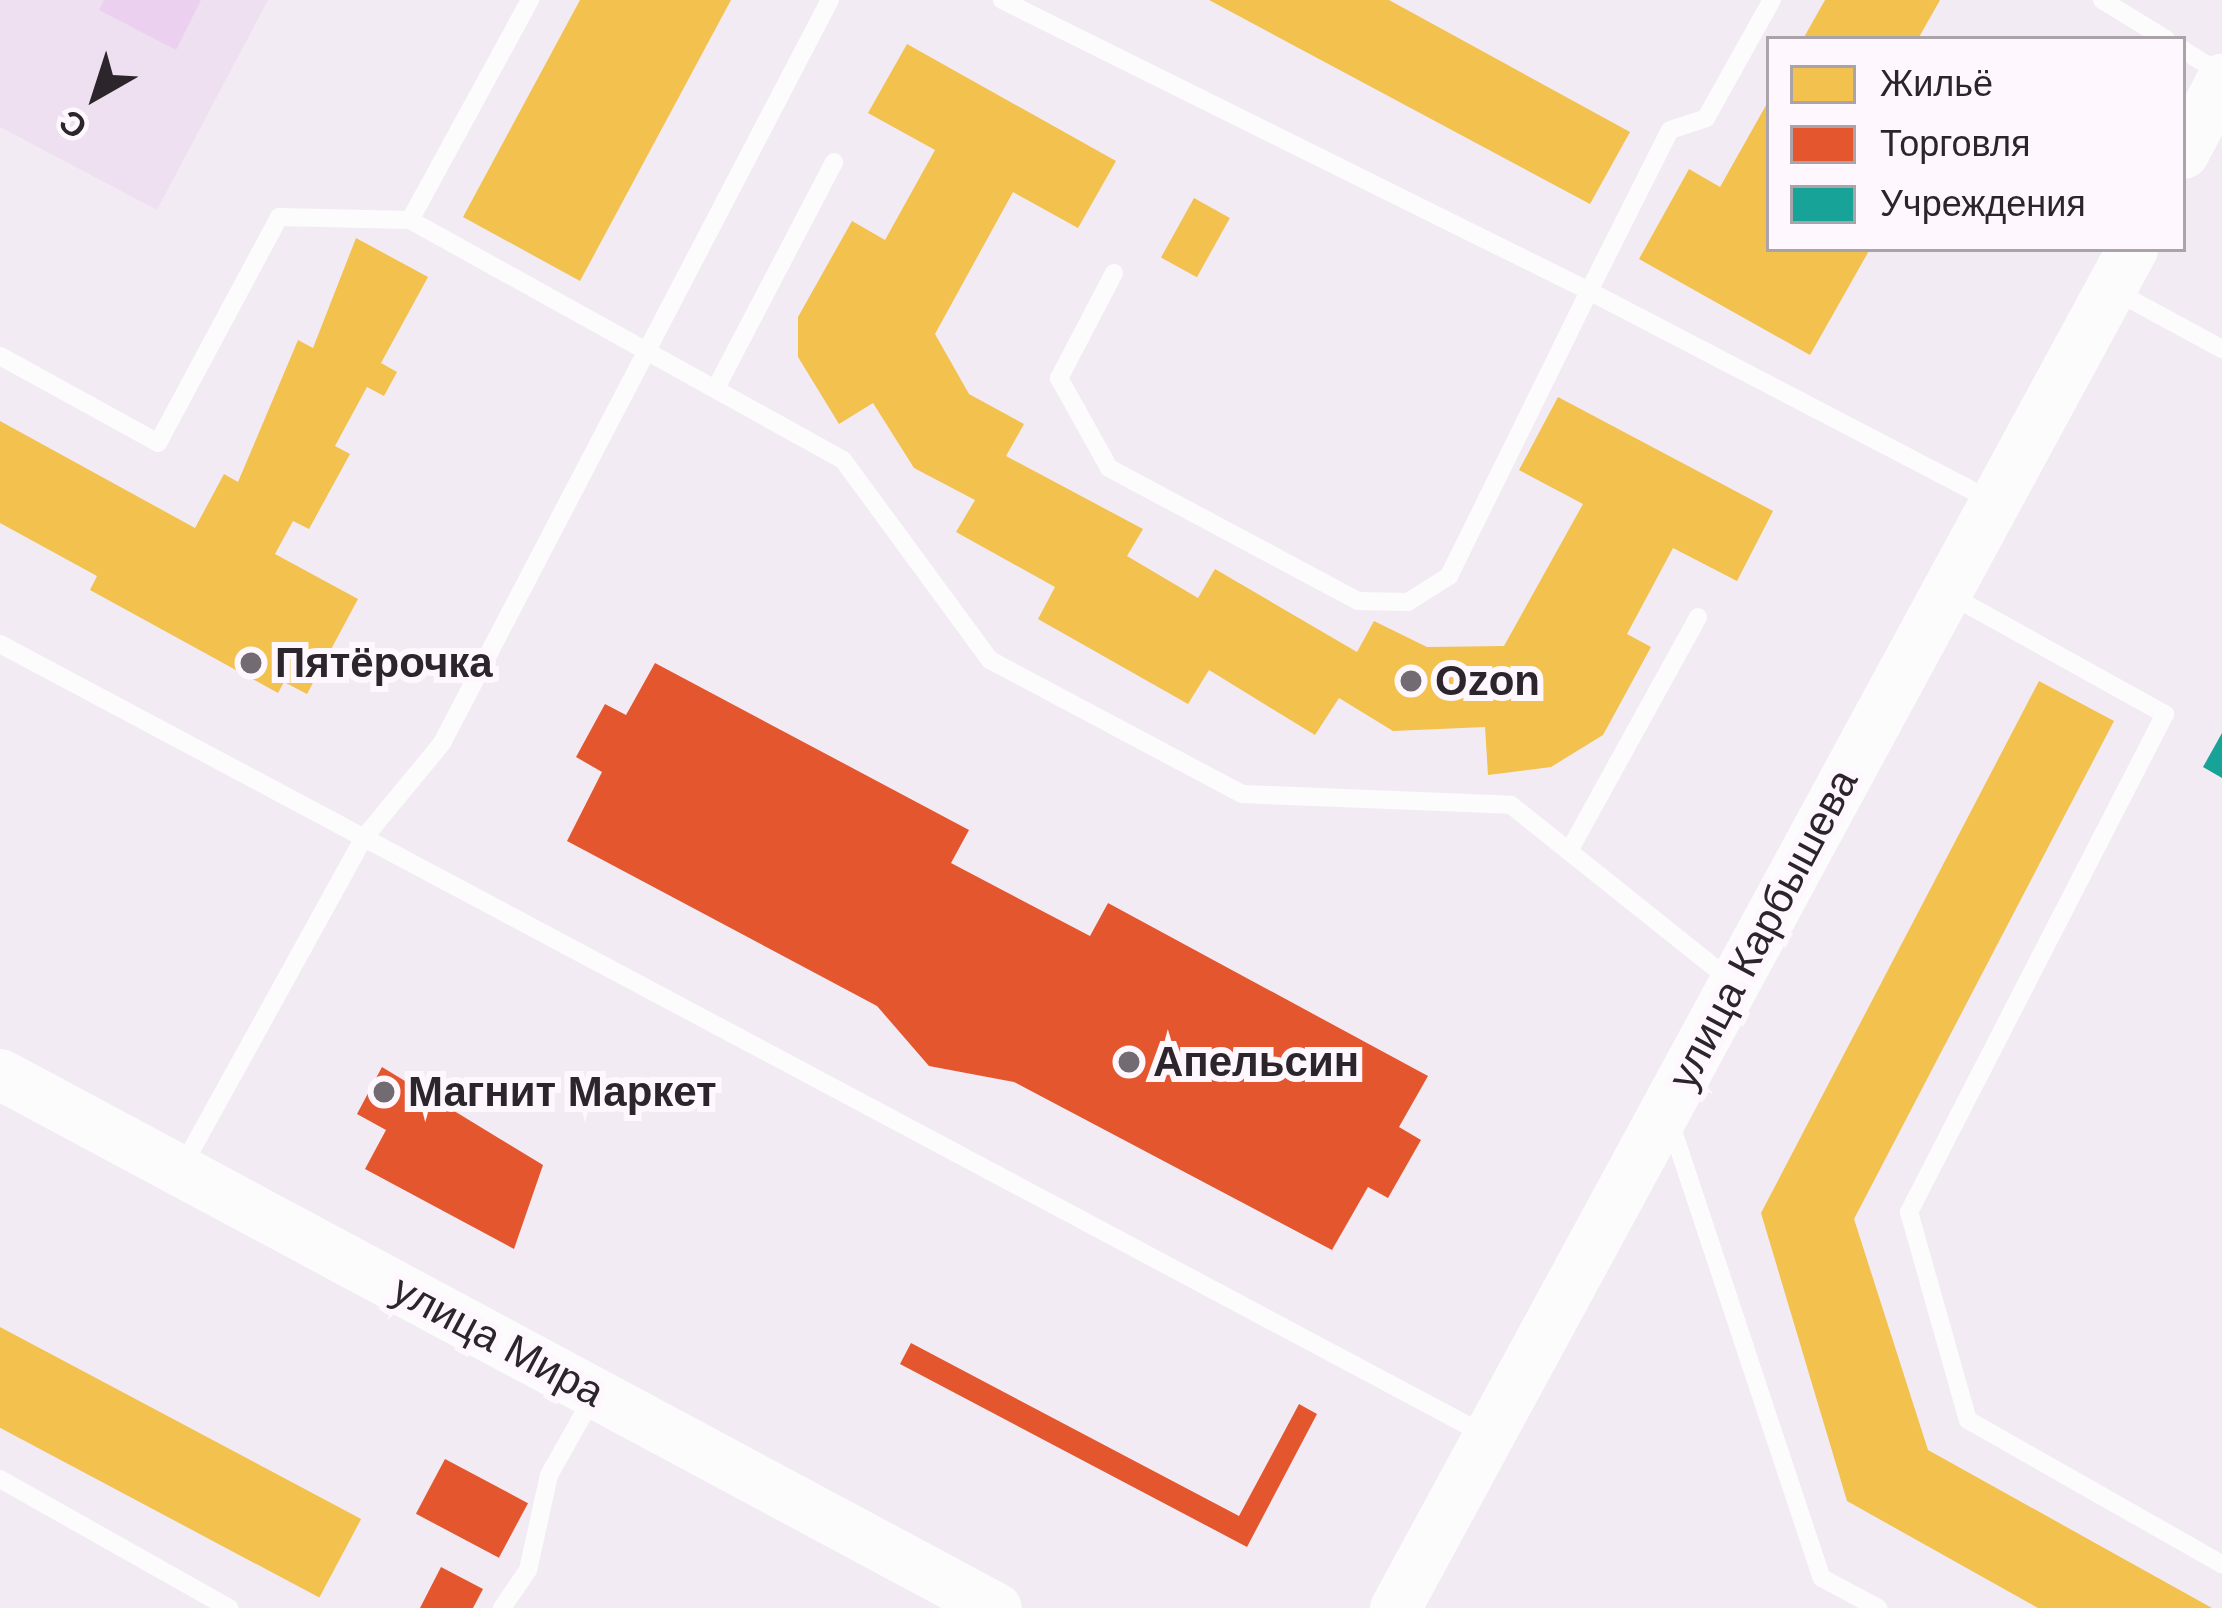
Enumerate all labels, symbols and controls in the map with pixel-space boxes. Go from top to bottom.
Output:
north arrow [36,36,156,156]
legend [1766,36,2186,252]
text: Жильё [1880,63,1993,104]
text: С [52,102,94,146]
text: Торговля [1880,123,2030,164]
text: Учреждения [1880,183,2086,224]
place label: Пятёрочка [275,638,493,688]
marker: Пятёрочка [238,650,264,676]
place label: Ozon [1435,656,1540,706]
marker: Ozon [1398,668,1424,694]
street label: улица Карбышева [1657,761,1869,1097]
place label: Апельсин [1153,1037,1359,1087]
marker: Апельсин [1116,1049,1142,1075]
place label: Магнит Маркет [408,1067,717,1117]
marker: Магнит Маркет [371,1079,397,1105]
street label: улица Мира [384,1264,612,1418]

